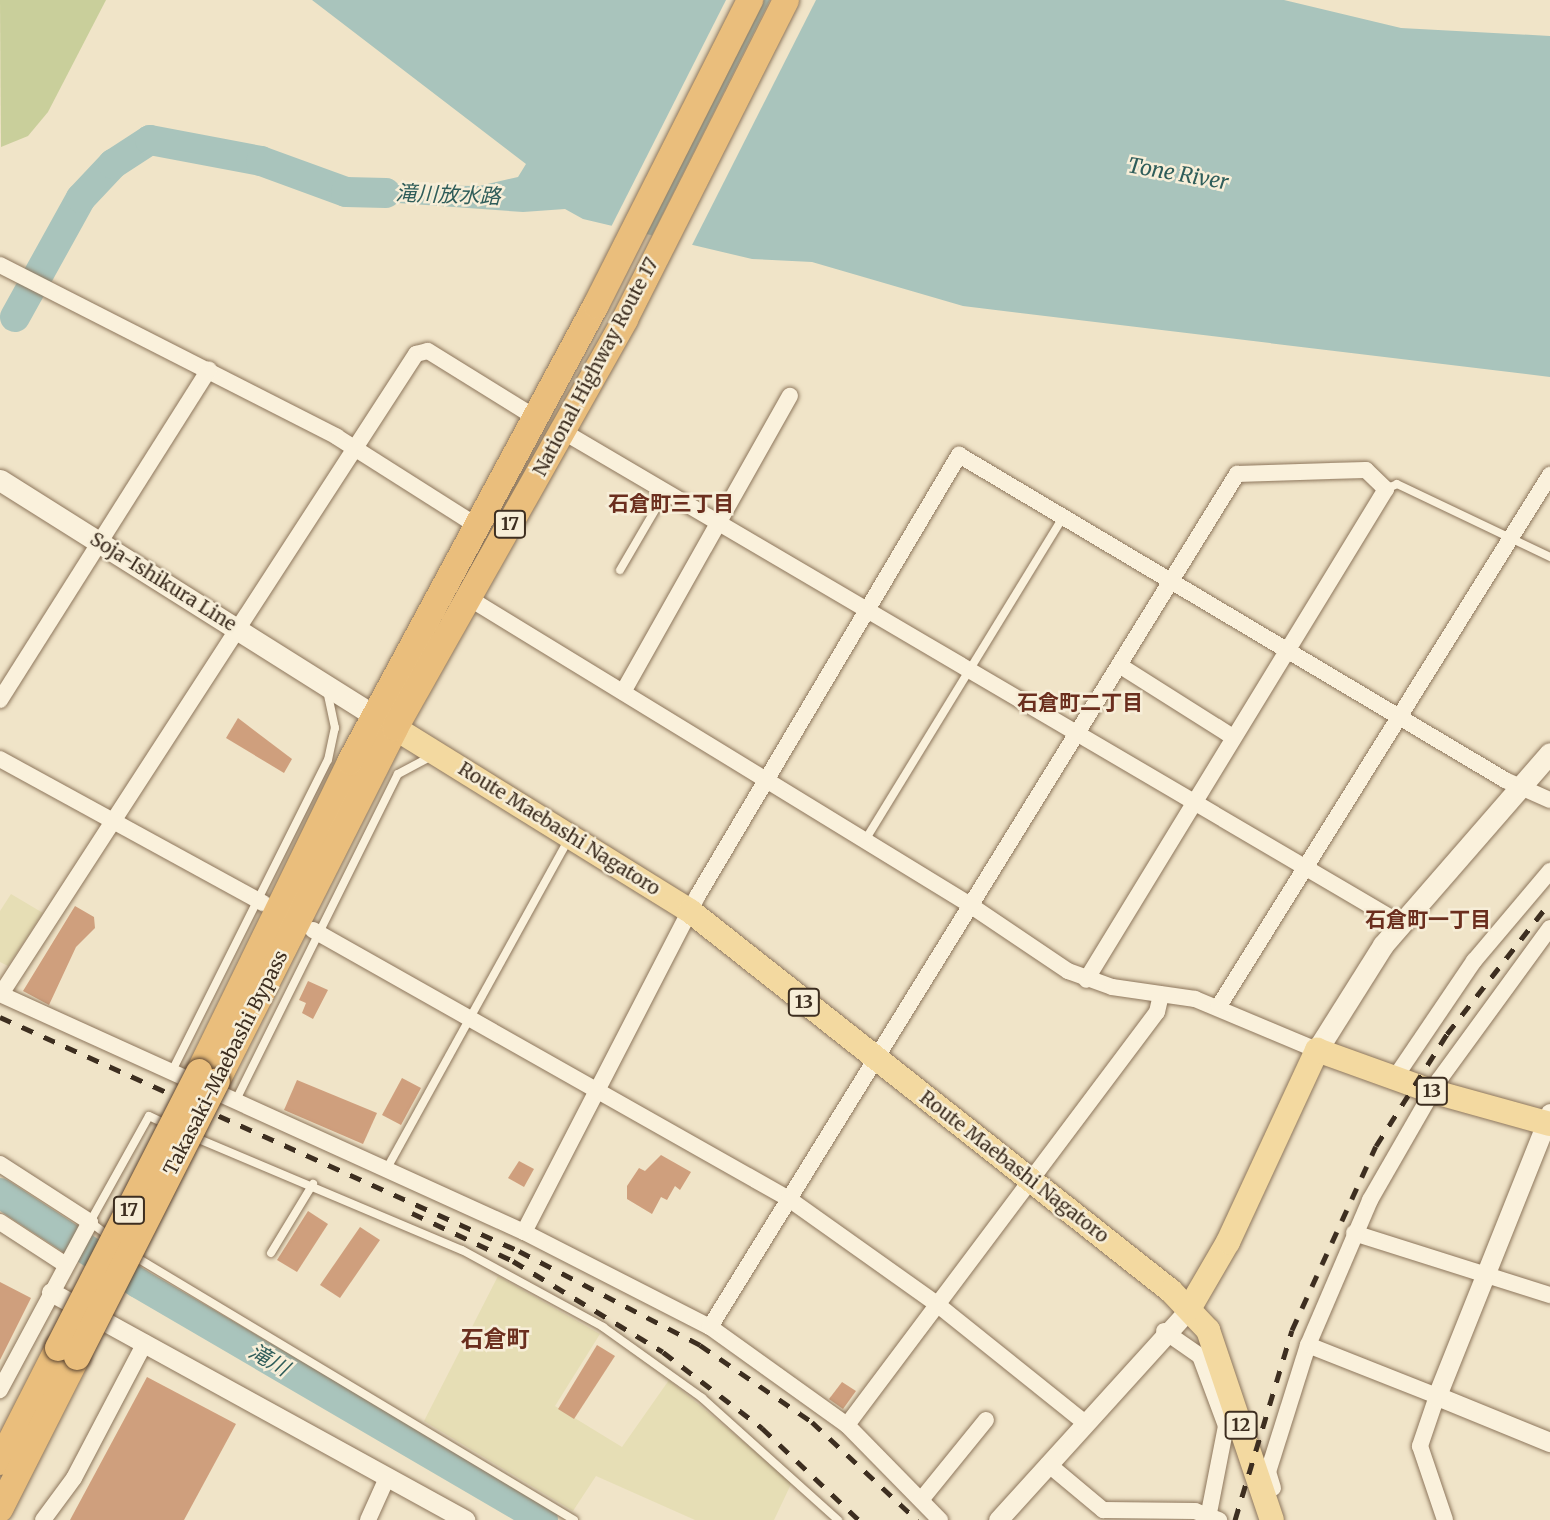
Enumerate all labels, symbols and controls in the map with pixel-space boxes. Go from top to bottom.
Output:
water label: Tone River [1126,153,1230,195]
water label: 滝川放水路 [395,181,501,209]
street label: National Highway Route 17 [529,254,663,480]
district label: 石倉町三丁目 [608,491,734,517]
road number: 17 [492,510,528,538]
street label: Soja-Ishikura Line [86,528,240,636]
district label: 石倉町二丁目 [1017,690,1143,716]
street label: Route Maebashi Nagatoro [454,757,664,901]
district label: 石倉町一丁目 [1365,907,1491,933]
street label: Takasaki-Maebashi Bypass [159,947,293,1179]
road number: 13 [786,987,822,1016]
road number: 13 [1414,1076,1450,1106]
street label: Route Maebashi Nagatoro [915,1086,1113,1248]
road number: 17 [111,1196,146,1224]
district label: 石倉町 [461,1325,529,1353]
water label: 滝川 [245,1339,293,1381]
road number: 12 [1224,1410,1258,1440]

